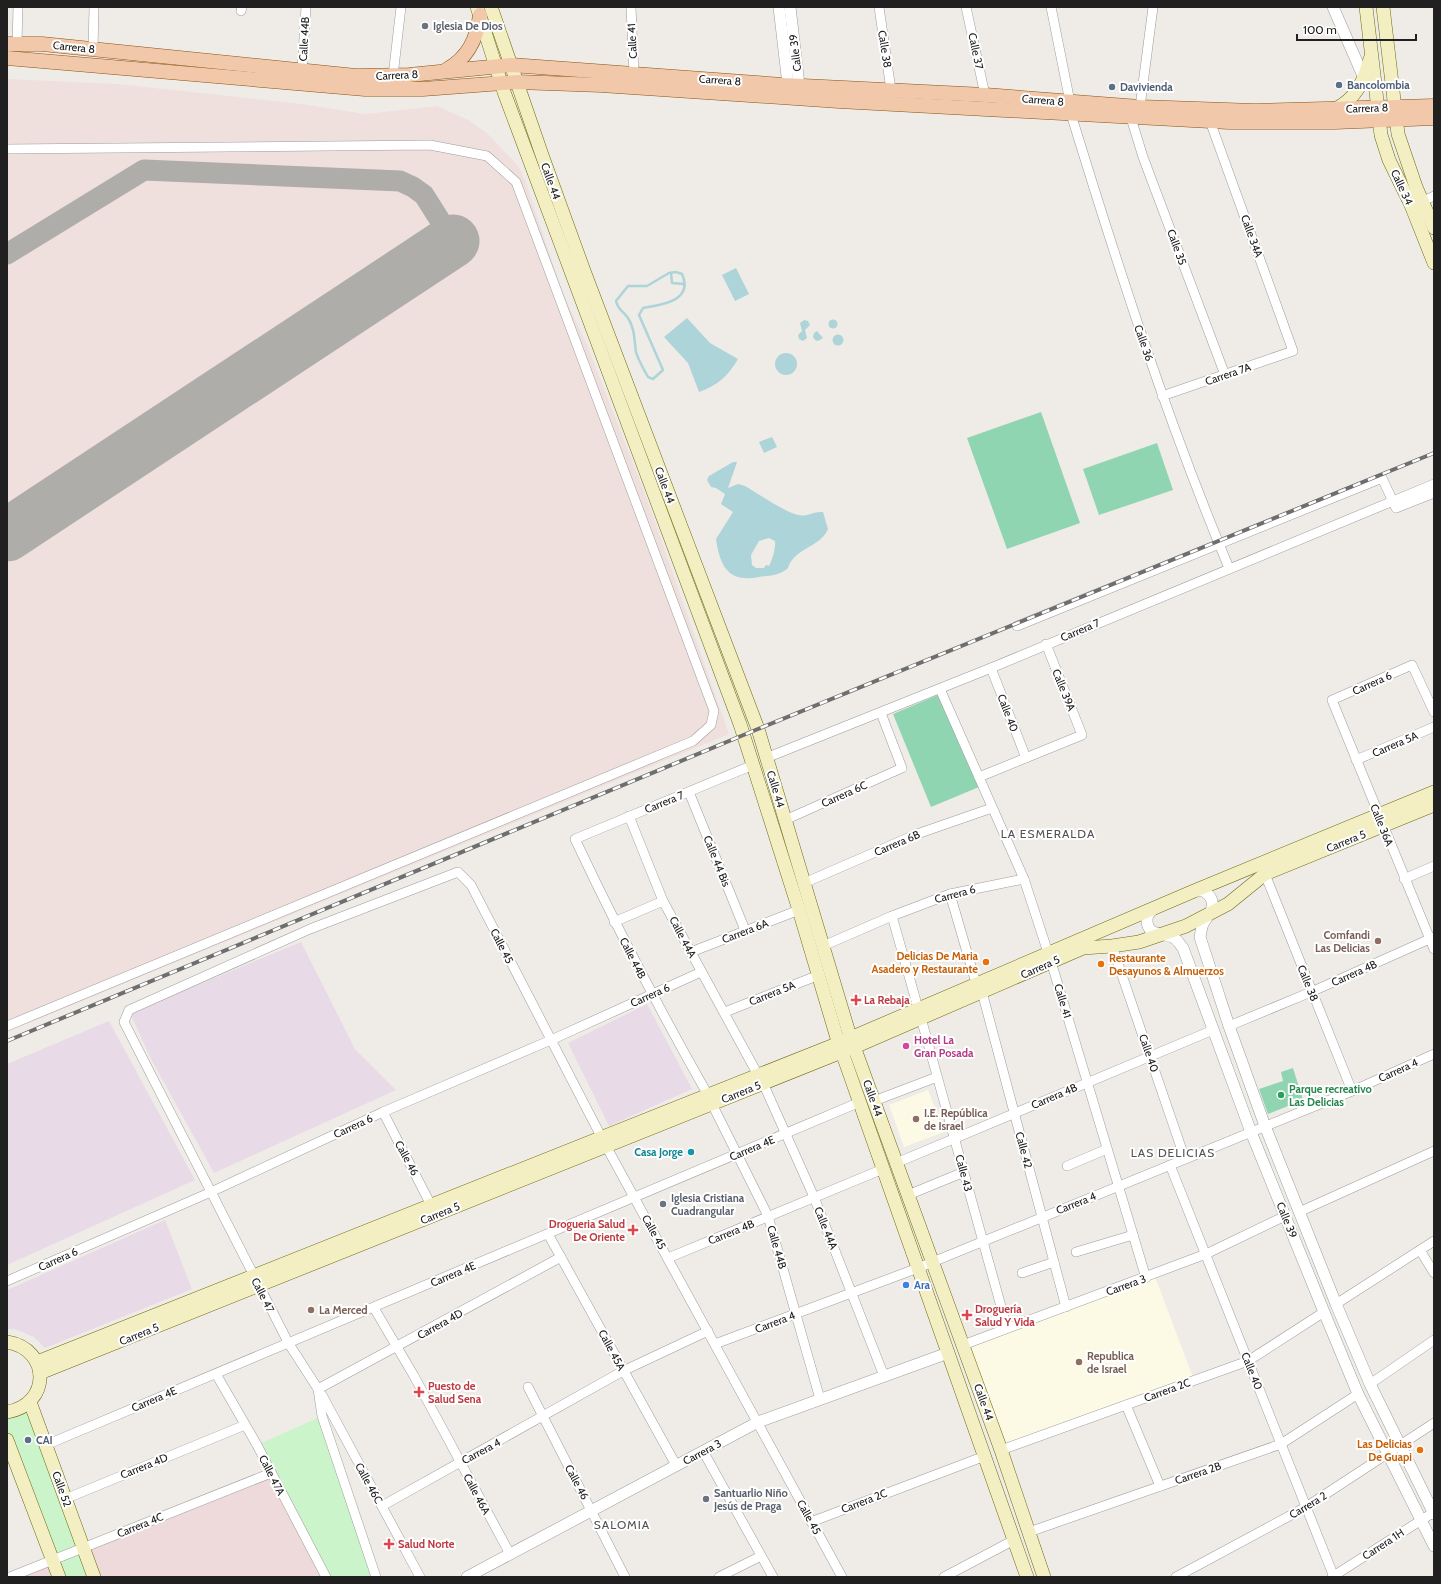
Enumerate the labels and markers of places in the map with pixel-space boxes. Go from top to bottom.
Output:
place label: Iglesia De Dios [433,19,503,33]
marker: Iglesia De Dios [420,21,430,31]
place label: Bancolombia [1347,78,1410,92]
place label: Davivienda [1120,80,1173,94]
marker: Bancolombia [1334,80,1344,90]
marker: Davivienda [1107,82,1117,92]
place label: Comfandi Las Delicias [1315,928,1370,955]
marker: Comfandi Las Delicias [1373,936,1383,946]
place label: Delicias De Maria Asadero y Restaurante [872,949,979,976]
place label: Restaurante Desayunos & Almuerzos [1109,951,1224,978]
marker: Delicias De Maria Asadero y Restaurante [981,957,991,967]
marker: Restaurante Desayunos & Almuerzos [1096,959,1106,969]
place label: La Rebaja [864,993,910,1007]
marker: La Rebaja [851,995,861,1005]
place label: Hotel La Gran Posada [914,1033,974,1060]
marker: Hotel La Gran Posada [901,1041,911,1051]
place label: Parque recreativo Las Delicias [1289,1082,1372,1109]
marker: Parque recreativo Las Delicias [1276,1090,1286,1100]
place label: I.E. República de Israel [924,1106,988,1133]
marker: I.E. República de Israel [911,1114,921,1124]
place label: Casa Jorge [634,1145,683,1159]
marker: Casa Jorge [686,1147,696,1157]
place label: Iglesia Cristiana Cuadrangular [671,1191,745,1218]
marker: Iglesia Cristiana Cuadrangular [658,1199,668,1209]
place label: Drogueria Salud De Oriente [549,1217,625,1244]
marker: Drogueria Salud De Oriente [628,1225,638,1235]
place label: Ara [914,1278,930,1292]
marker: Ara [901,1280,911,1290]
place label: Droguería Salud Y Vida [975,1302,1035,1329]
place label: La Merced [319,1303,368,1317]
marker: La Merced [306,1305,316,1315]
marker: Droguería Salud Y Vida [962,1310,972,1320]
place label: Republica de Israel [1087,1349,1135,1376]
marker: Republica de Israel [1074,1357,1084,1367]
place label: Puesto de Salud Sena [428,1379,482,1406]
marker: Puesto de Salud Sena [413,1386,425,1398]
place label: CAI [36,1433,53,1447]
marker: CAI [23,1435,33,1445]
place label: Las Delicias De Guapi [1357,1437,1412,1464]
marker: Las Delicias De Guapi [1415,1445,1425,1455]
place label: Santuarlio Niño Jesús de Praga [713,1486,788,1513]
marker: Santuarlio Niño Jesús de Praga [701,1494,711,1504]
place label: Salud Norte [398,1537,455,1551]
marker: Salud Norte [383,1538,395,1550]

